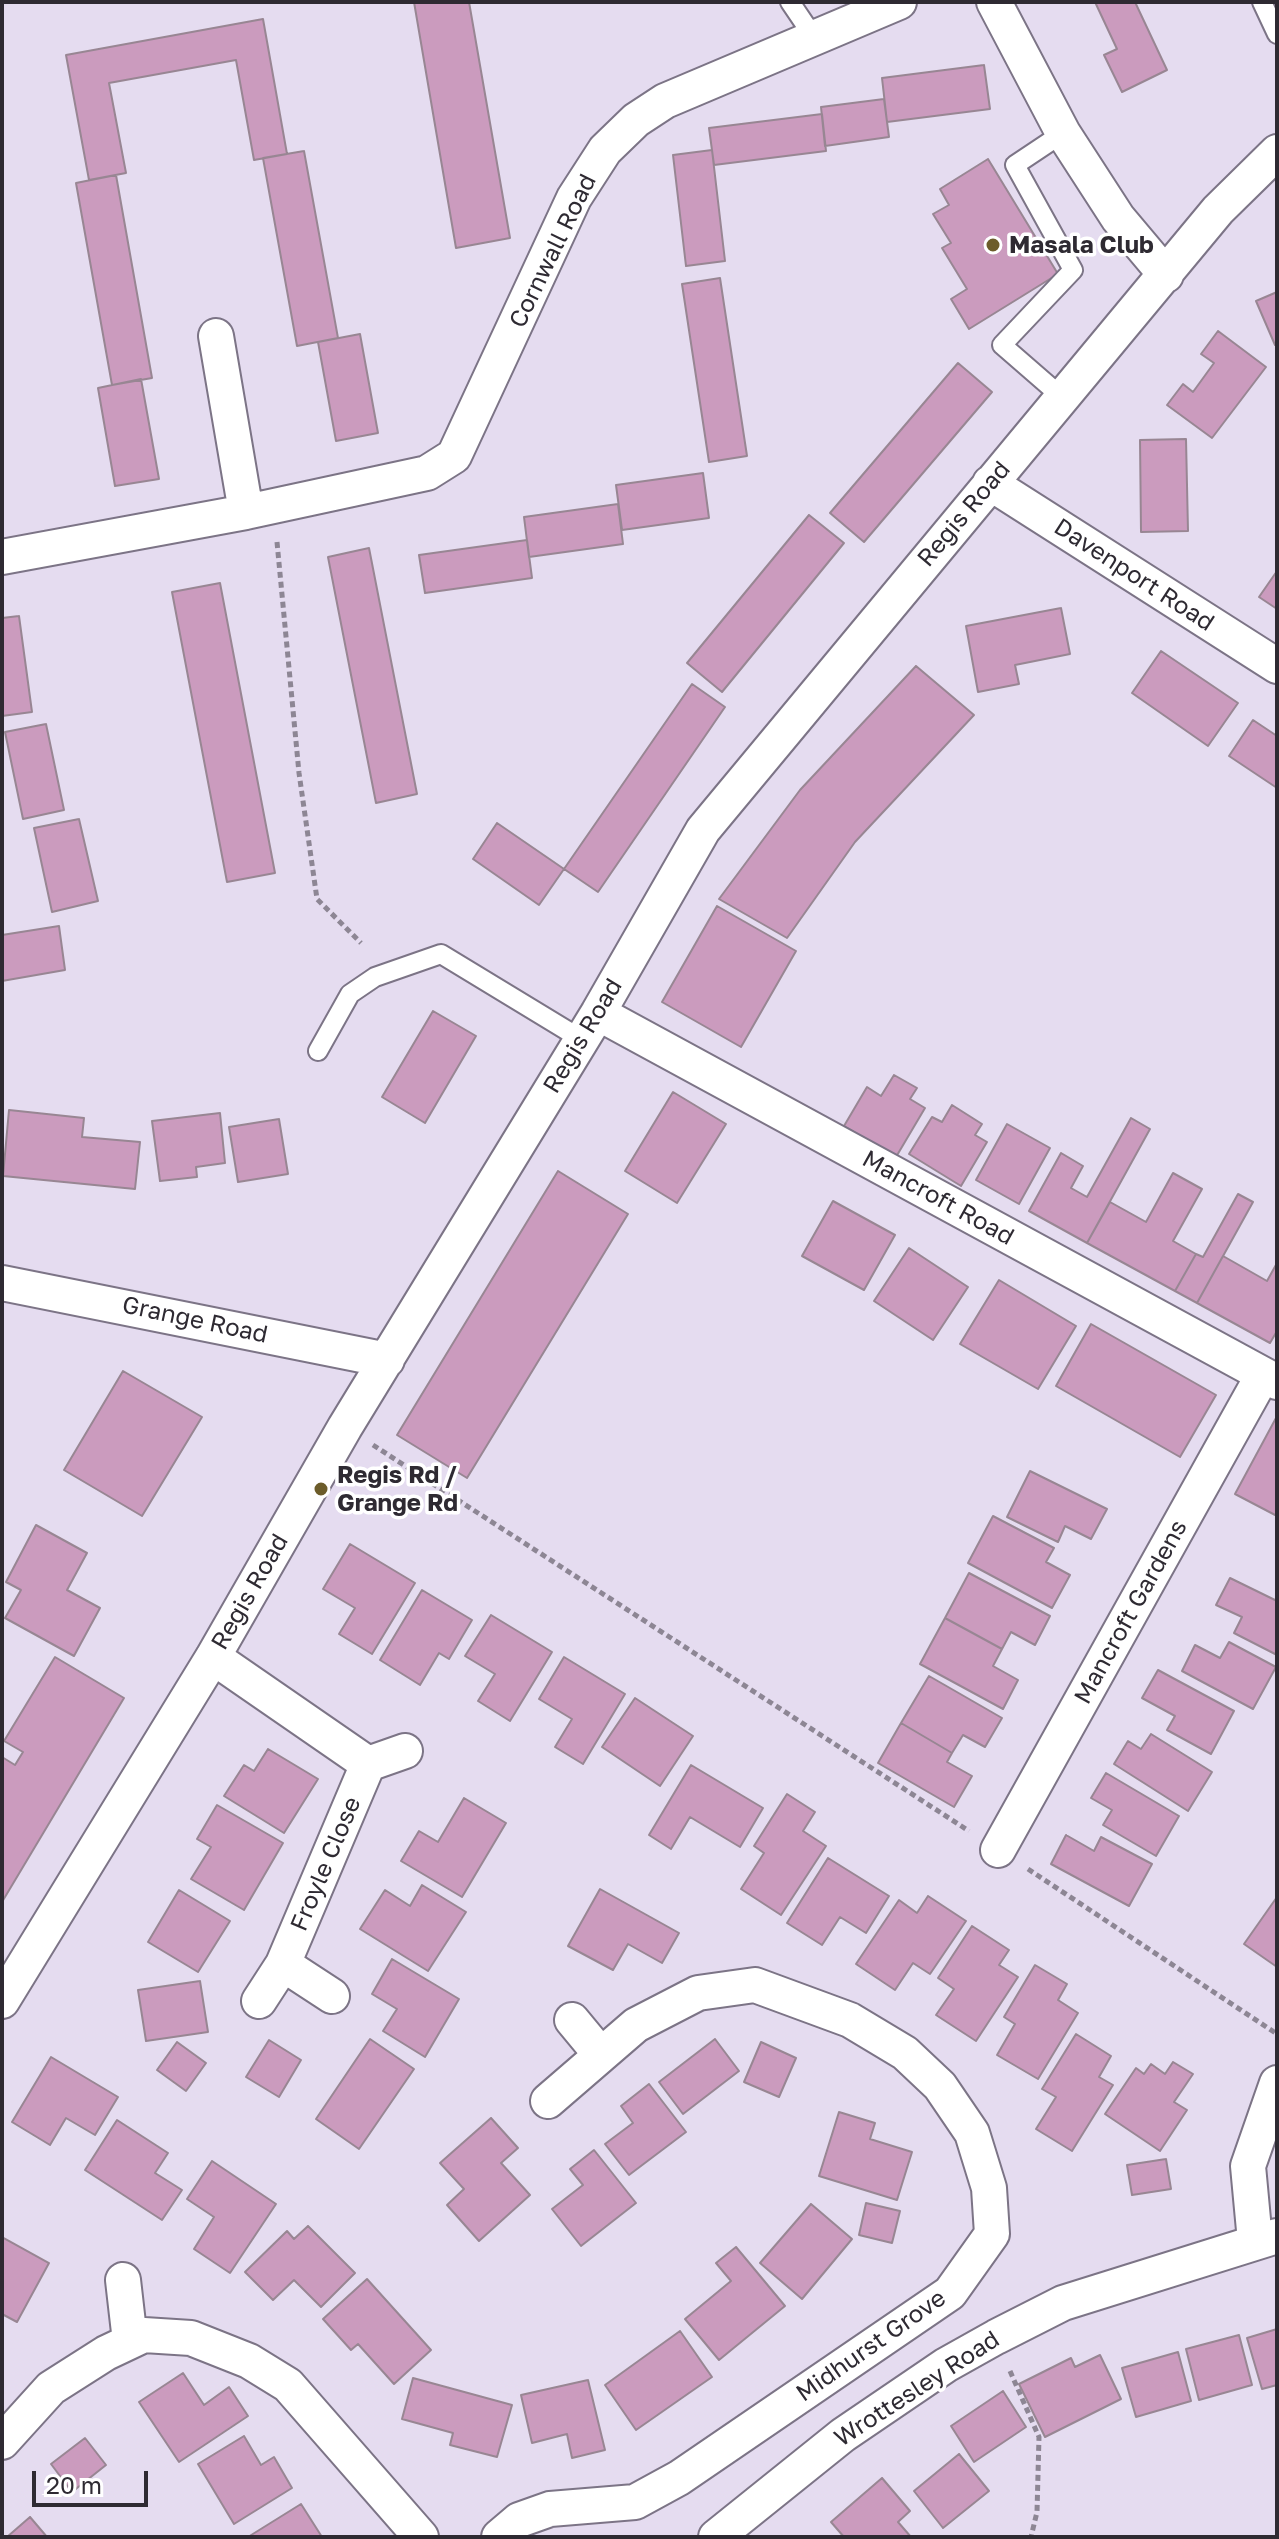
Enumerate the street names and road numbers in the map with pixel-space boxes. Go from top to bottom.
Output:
street label: Cornwall Road [503,170,603,332]
street label: Regis Road [912,455,1016,573]
street label: Davenport Road [1049,513,1219,637]
street label: Regis Road [538,973,628,1099]
street label: Mancroft Road [857,1145,1019,1251]
street label: Grange Road [120,1291,270,1349]
street label: Mancroft Gardens [1069,1515,1193,1709]
street label: Regis Road [205,1529,295,1655]
street label: Froyle Close [285,1793,367,1935]
street label: Midhurst Grove [791,2284,951,2408]
street label: Wrottesley Road [829,2325,1005,2453]

